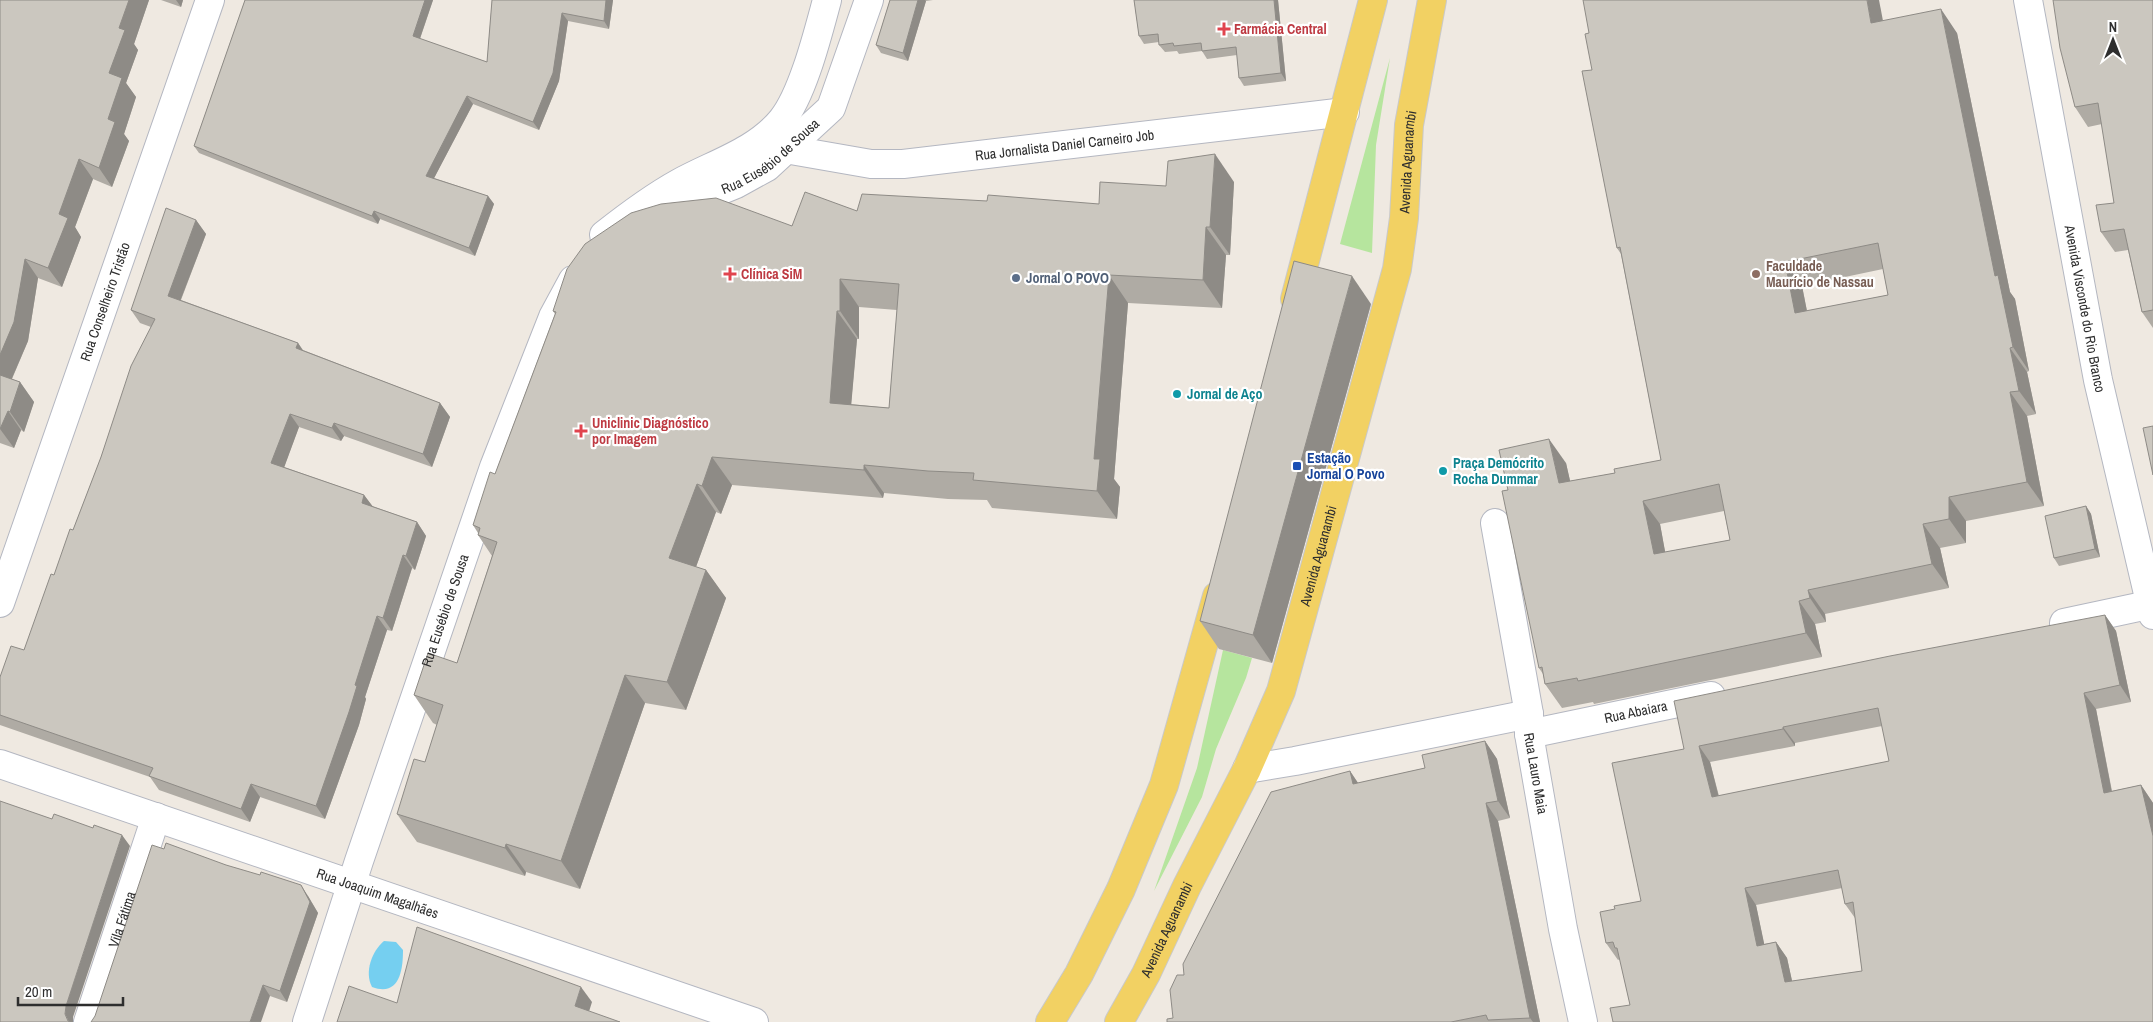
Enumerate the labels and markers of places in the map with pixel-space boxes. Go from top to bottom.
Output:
place label: Farmácia Central [1234,20,1327,38]
marker: Farmácia Central [1218,23,1230,35]
place label: Faculdade Maurício de Nassau [1766,257,1874,291]
place label: Clínica SiM [741,265,802,283]
marker: Clínica SiM [723,267,737,281]
marker: Faculdade Maurício de Nassau [1750,268,1762,280]
place label: Jornal O POVO [1026,269,1109,287]
marker: Jornal O POVO [1010,272,1022,284]
place label: Jornal de Aço [1187,385,1263,403]
marker: Jornal de Aço [1171,388,1183,400]
place label: Uniclinic Diagnóstico por Imagem [592,414,709,448]
marker: Uniclinic Diagnóstico por Imagem [574,424,588,438]
place label: Estação Jornal O Povo [1307,449,1385,483]
place label: Praça Demócrito Rocha Dummar [1453,454,1544,488]
marker: Estação Jornal O Povo [1291,460,1303,472]
marker: Praça Demócrito Rocha Dummar [1437,465,1449,477]

